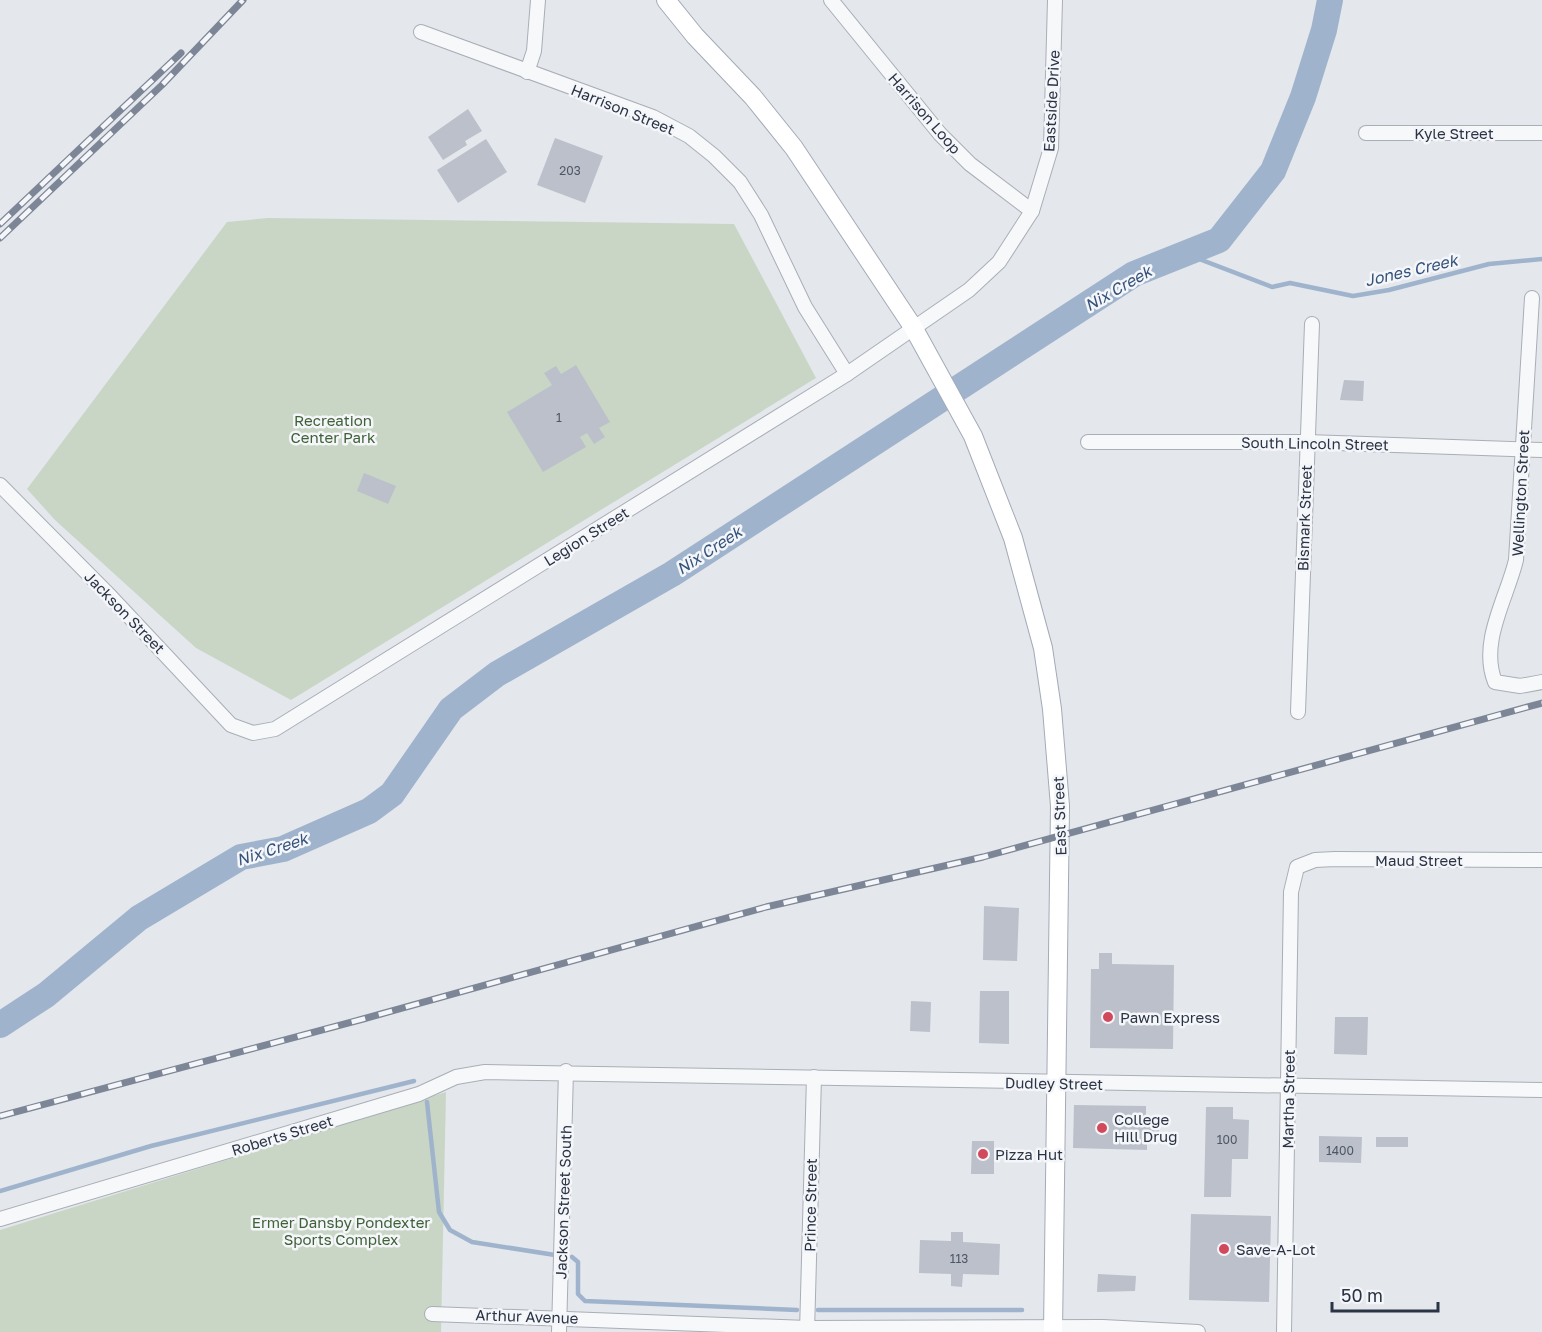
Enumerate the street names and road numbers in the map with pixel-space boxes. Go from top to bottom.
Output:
street label: Eastside Drive [1039,49,1063,153]
street label: Harrison Loop [885,69,965,157]
street label: Harrison Street [569,80,677,138]
street label: Kyle Street [1414,124,1494,142]
street label: Wellington Street [1508,429,1532,557]
street label: South Lincoln Street [1241,433,1389,453]
street label: Bismark Street [1293,465,1315,571]
street label: Legion Street [540,503,632,569]
street label: Jackson Street [81,567,169,657]
street label: East Street [1049,776,1069,856]
street label: Maud Street [1375,851,1463,869]
street label: Martha Street [1278,1049,1298,1149]
street label: Dudley Street [1005,1073,1103,1093]
street label: Roberts Street [229,1111,335,1159]
street label: Jackson Street South [551,1125,575,1279]
street label: Prince Street [800,1158,820,1252]
street label: Arthur Avenue [475,1305,579,1327]

